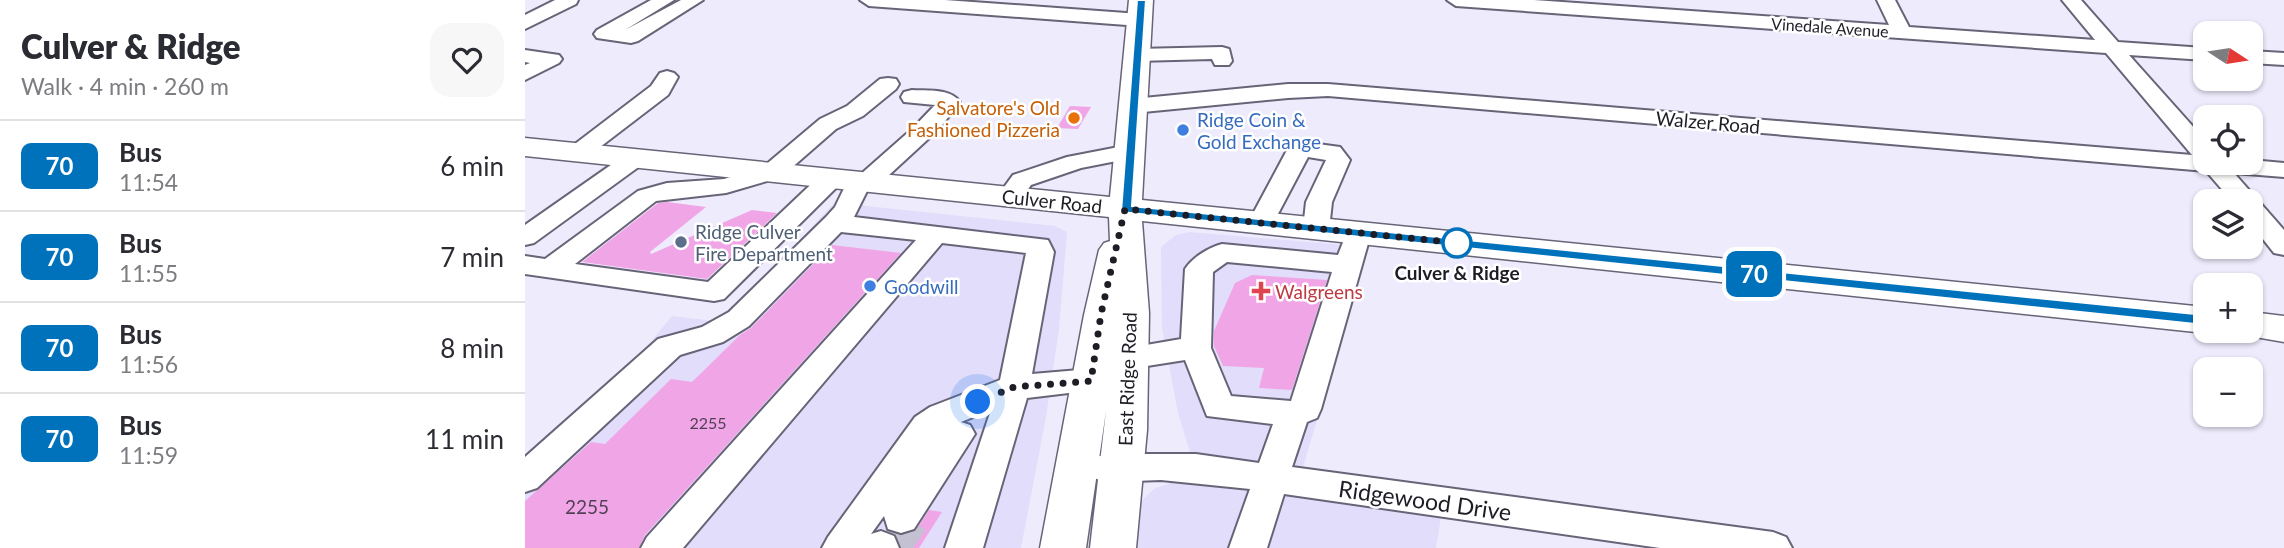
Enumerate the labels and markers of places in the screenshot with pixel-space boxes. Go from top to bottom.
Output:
place label: Salvatore's Old Fashioned Pizzeria [907,96,1060,141]
place label: Ridge Coin & Gold Exchange [1197,108,1321,153]
marker: Salvatore's Old Fashioned Pizzeria [1066,110,1082,126]
marker: Ridge Coin & Gold Exchange [1175,122,1191,138]
place label: Ridge Culver Fire Department [695,220,833,265]
marker: Culver & Ridge [1442,228,1472,258]
marker: Ridge Culver Fire Department [673,234,689,250]
place label: Culver & Ridge [1394,261,1520,284]
place label: Goodwill [884,275,958,298]
marker: Goodwill [862,278,878,294]
place label: Walgreens [1275,280,1363,303]
marker: Walgreens [1253,283,1269,299]

